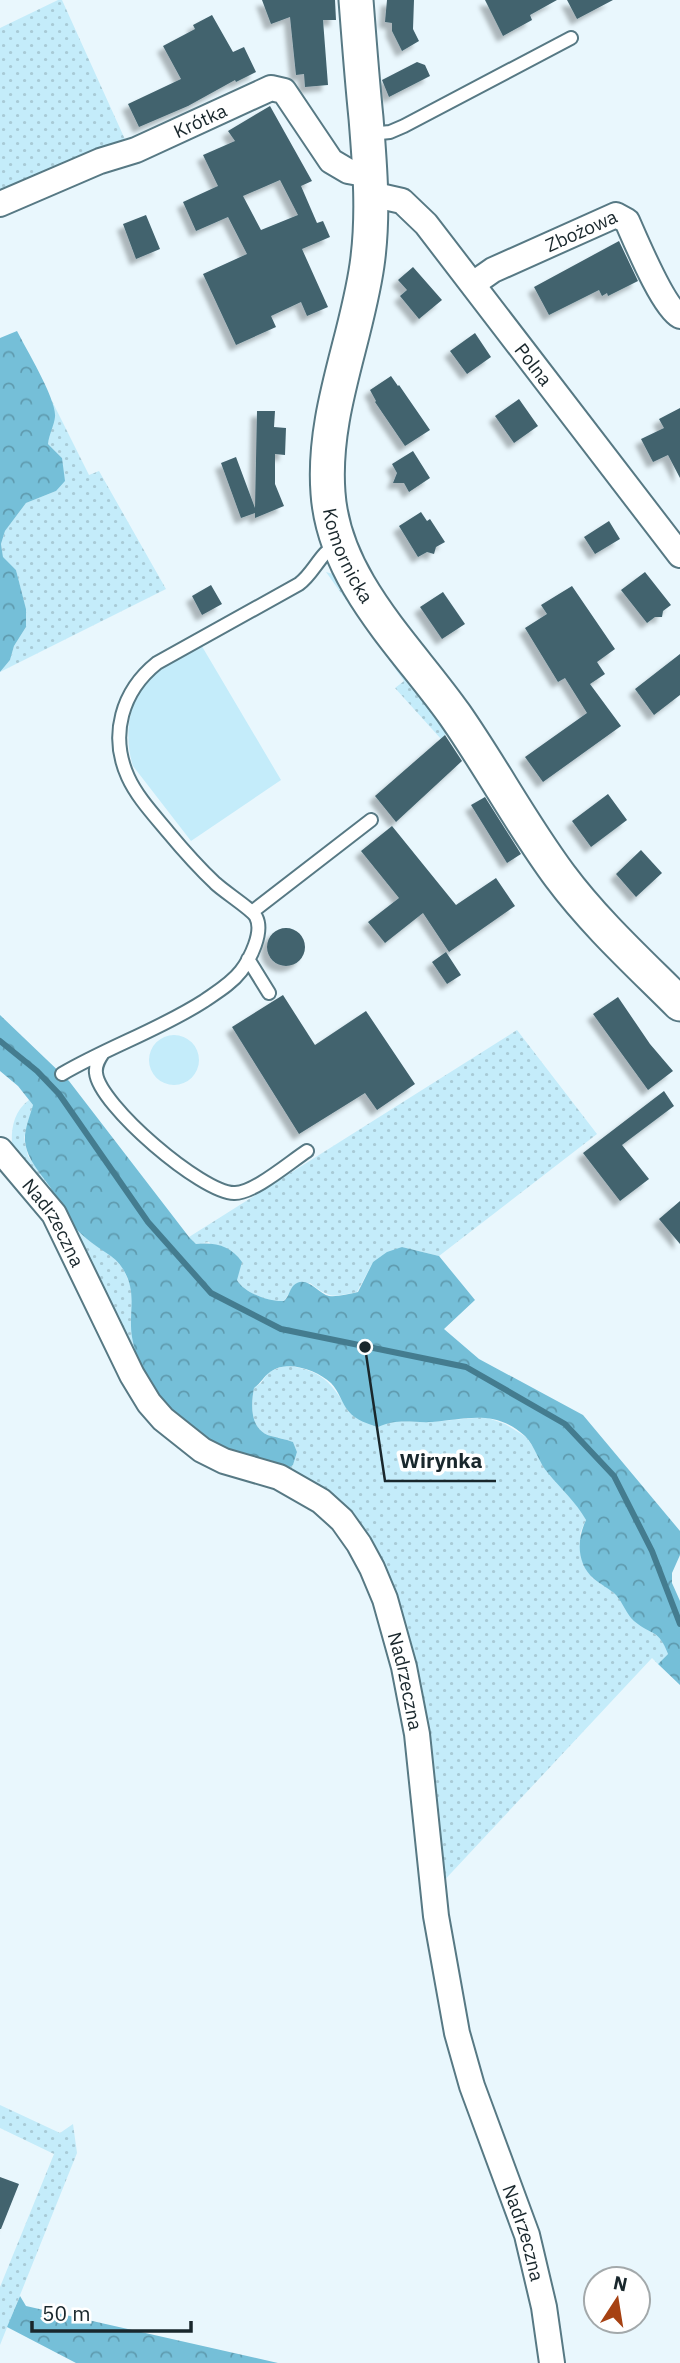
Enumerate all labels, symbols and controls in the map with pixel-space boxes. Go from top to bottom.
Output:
street label: Krótka [170,98,231,143]
street label: Zbożowa [541,204,621,257]
street label: Polna [510,338,558,391]
street label: Komornicka [318,506,379,608]
street label: Nadrzeczna [17,1174,90,1271]
callout: Wirynka [385,1439,496,1481]
text: Wirynka [400,1446,482,1474]
street label: Nadrzeczna [383,1629,428,1732]
street label: Nadrzeczna [497,2181,549,2284]
north arrow [582,2265,652,2335]
text: N [611,2270,630,2297]
scale bar [32,2290,191,2334]
text: 50 m [42,2299,91,2327]

